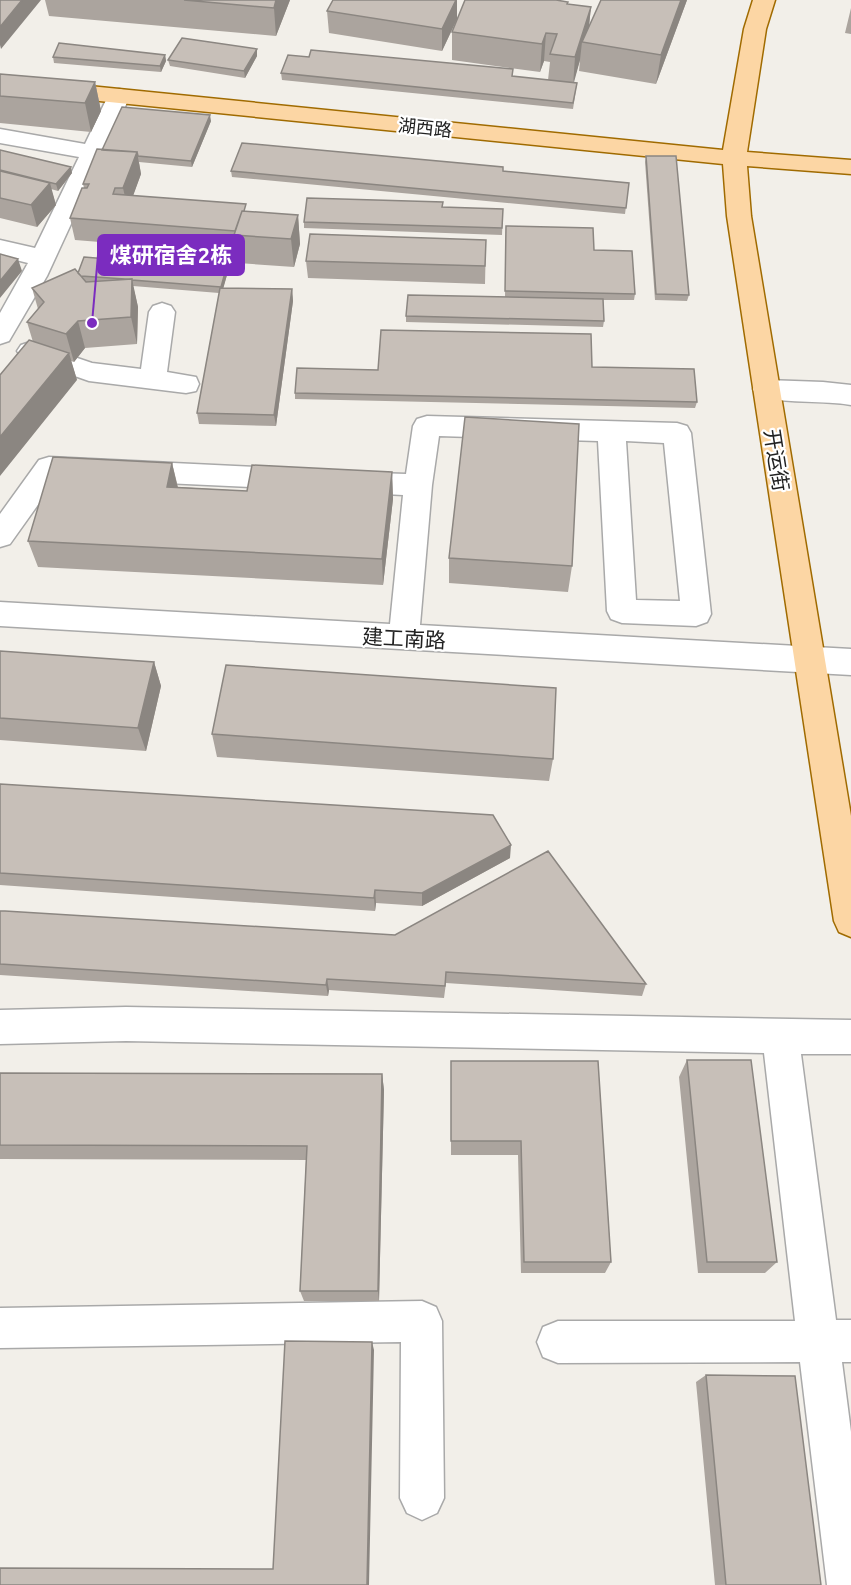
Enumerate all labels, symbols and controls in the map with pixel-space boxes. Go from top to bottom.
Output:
street label: 湖西路 [397,114,453,140]
callout: 煤研宿舍2栋 [98,235,244,275]
text: 煤研宿舍2栋 [110,242,232,267]
street label: 开运街 [760,427,794,493]
street label: 建工南路 [361,624,447,652]

